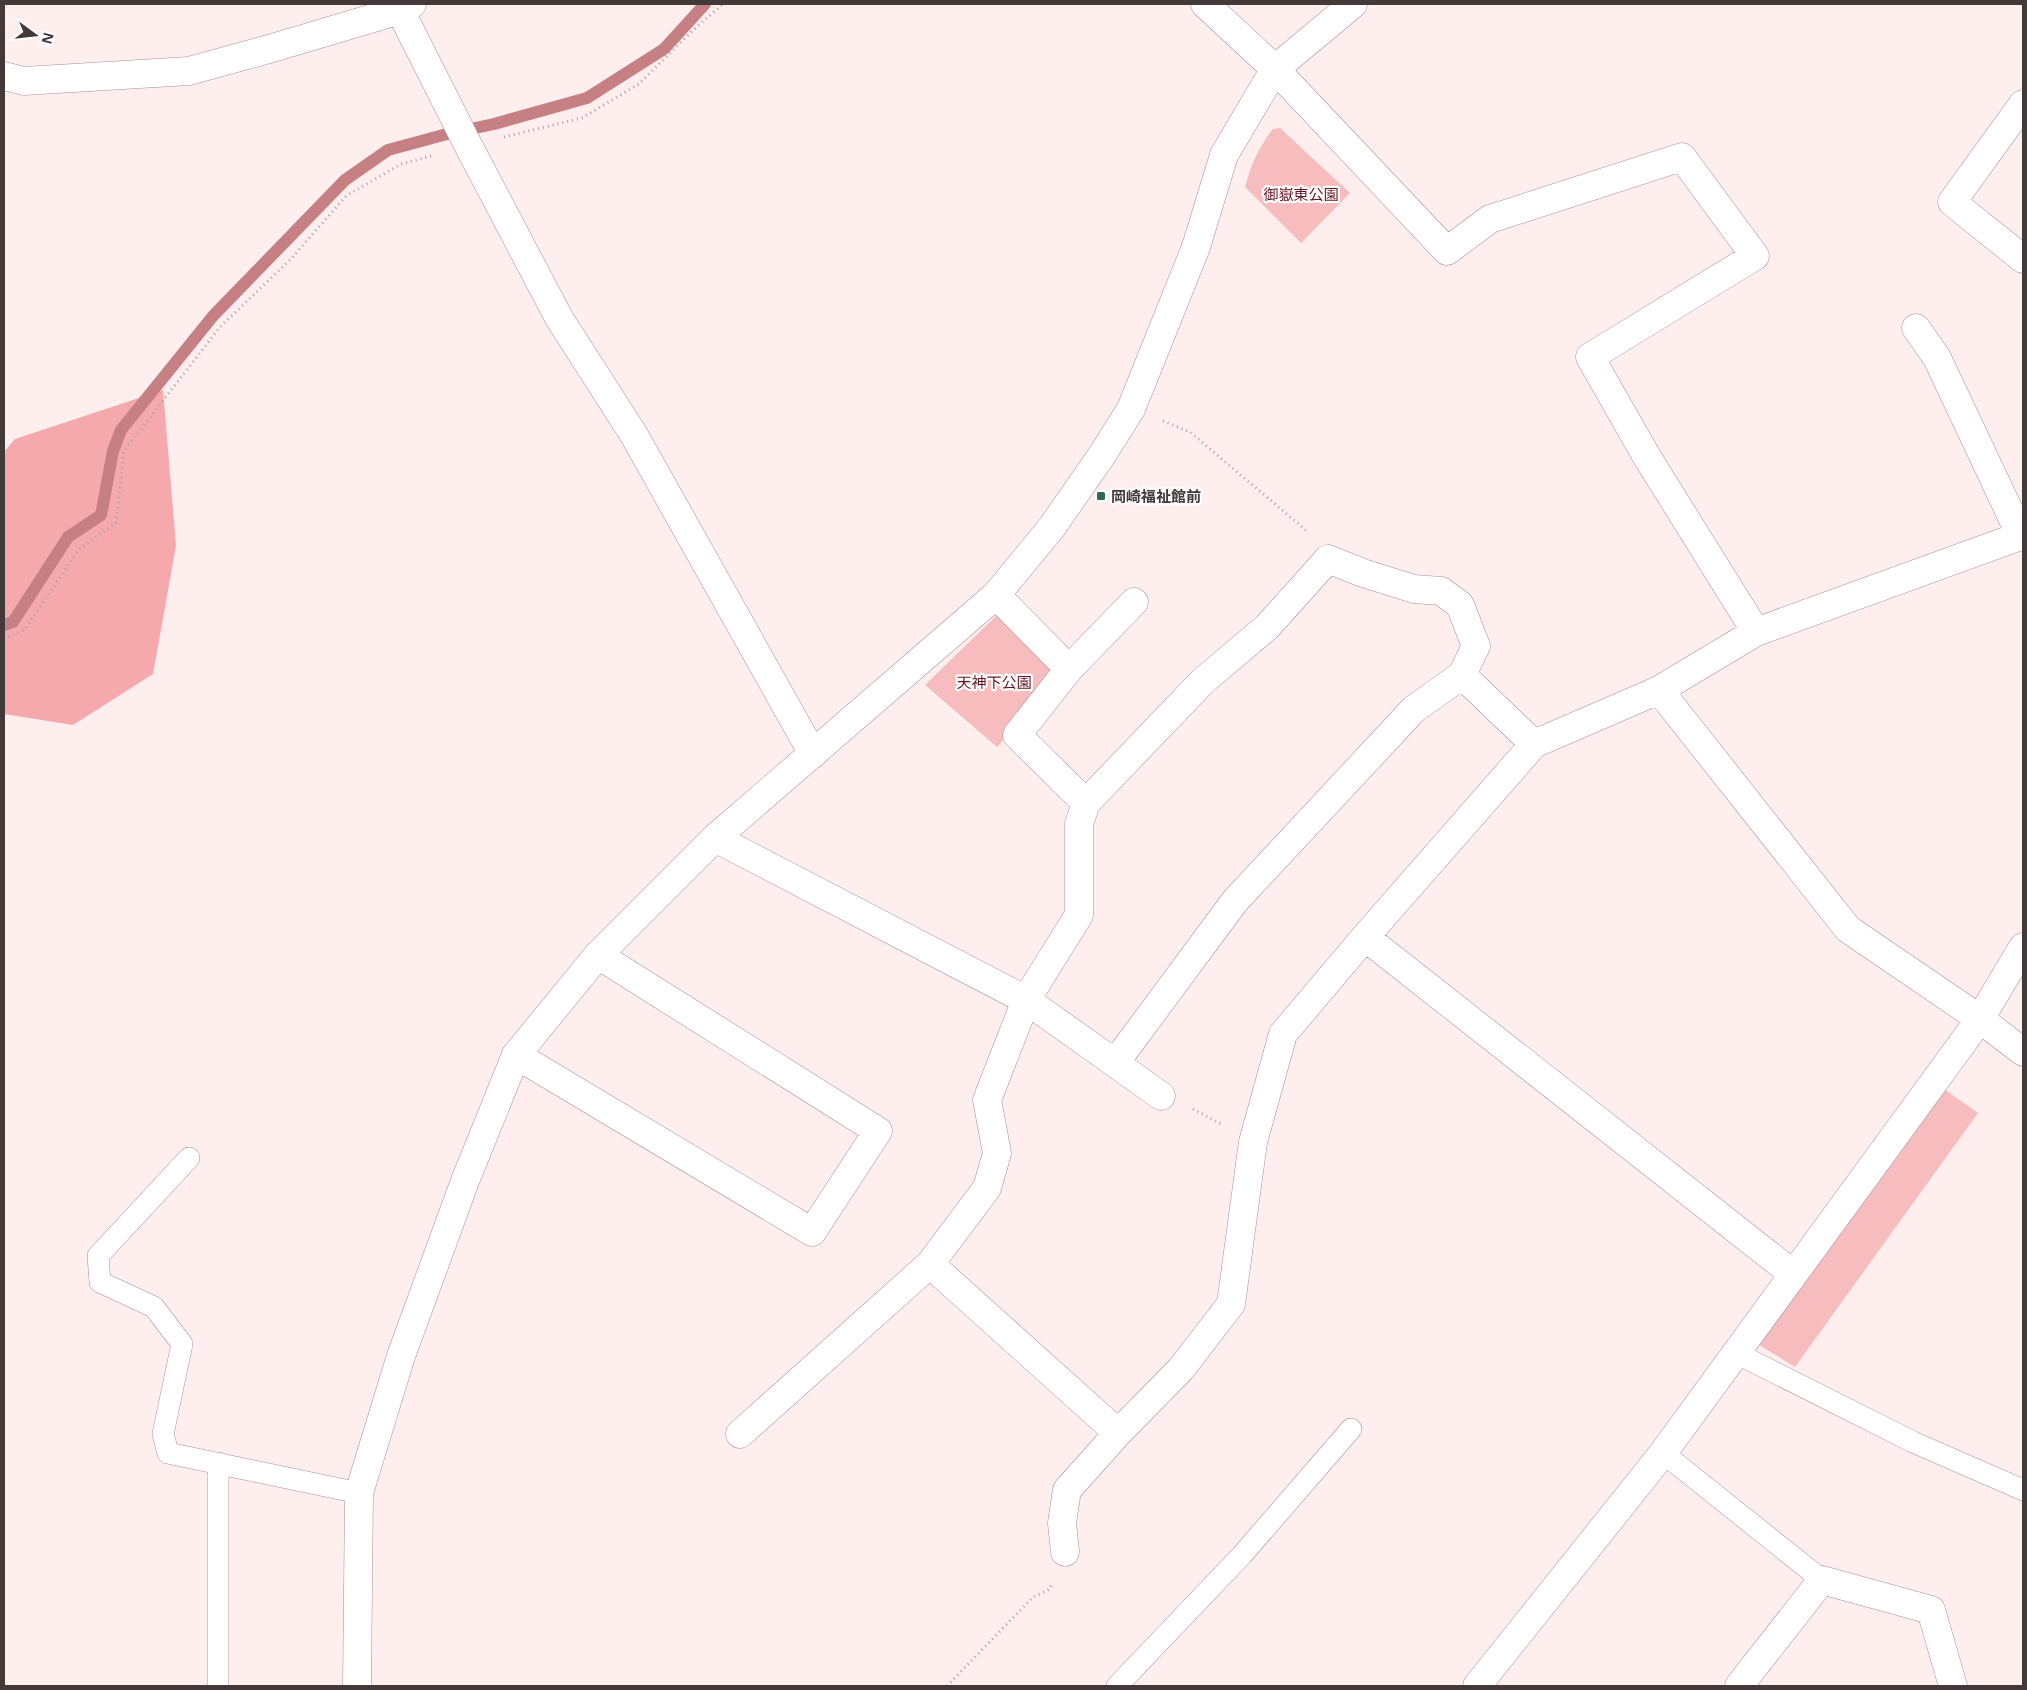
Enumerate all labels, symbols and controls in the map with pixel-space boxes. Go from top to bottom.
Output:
north arrow [10,10,60,60]
text: N [37,31,59,46]
park label: 御嶽東公園 [1263,184,1339,204]
place label: 岡崎福祉館前 [1111,486,1201,506]
marker: 岡崎福祉館前 [1095,490,1107,502]
park label: 天神下公園 [956,672,1032,692]

